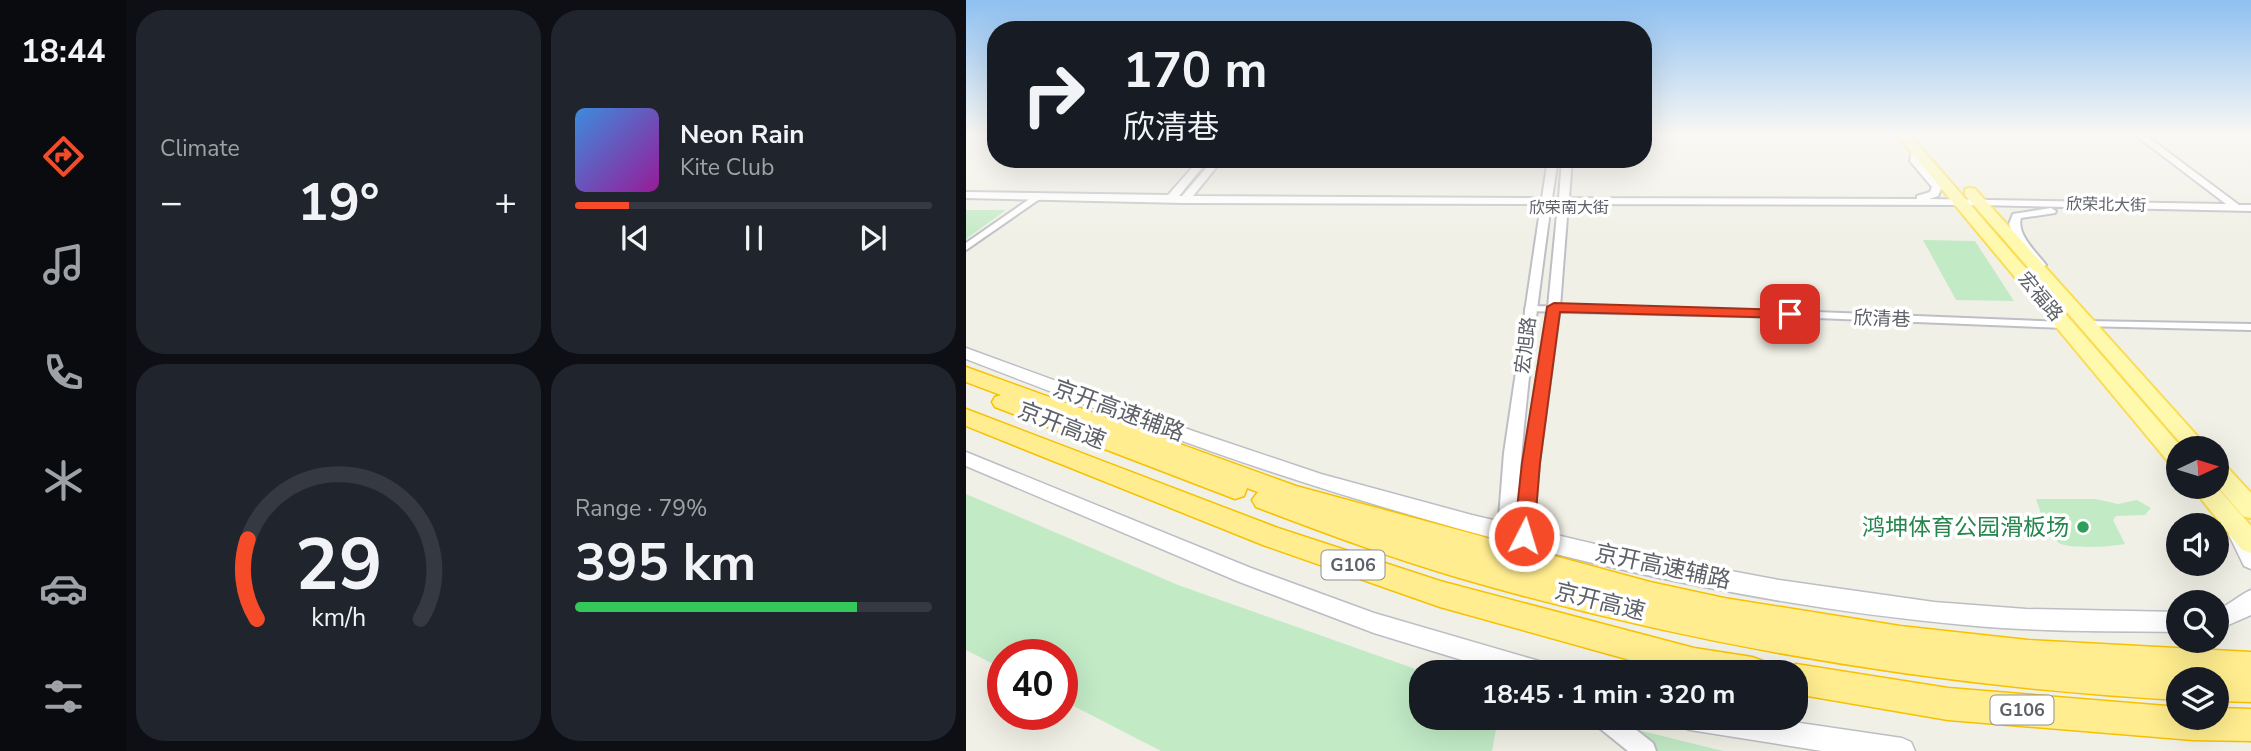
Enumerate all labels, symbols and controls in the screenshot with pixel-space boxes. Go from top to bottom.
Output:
text: 18:44 [21,30,105,73]
text: 170 m [1123,37,1267,104]
icon: right [1008,49,1099,140]
text: 欣清巷 [1123,106,1219,149]
text: Neon Rain [680,117,805,152]
icon: directions [39,132,88,181]
text: Climate [160,133,240,164]
text: Kite Club [680,152,774,183]
text: 19° [297,167,380,238]
text: − [160,177,183,228]
text: + [494,177,517,228]
street label: 欣荣北大街 [2066,193,2146,217]
street label: 欣荣南大街 [1529,197,1609,219]
icon: previous [616,219,654,257]
icon: pause [735,219,773,257]
icon: next [854,219,892,257]
icon: music [39,240,88,289]
street label: 宏福路 [2012,266,2069,327]
pin [1760,284,1820,344]
icon: arrive [1771,295,1809,333]
street label: 欣清巷 [1853,305,1911,333]
street label: 宏旭路 [1510,315,1542,375]
icon: phone [39,348,88,397]
street label: 京开高速辅路 [1049,373,1189,447]
street label: 京开高速 [1014,396,1110,454]
north arrow [2166,436,2230,499]
map controls [2166,436,2229,730]
icon: climate [39,456,88,505]
text: Range · 79% [575,493,707,524]
position arrow [1487,499,1561,573]
place label: 鸿坤体育公园滑板场 [1862,512,2069,543]
button: sound [2166,513,2229,576]
text: 29 [295,515,382,615]
marker: 鸿坤体育公园滑板场 [2075,519,2091,535]
text: 395 km [575,527,756,598]
street label: 京开高速辅路 [1592,537,1734,596]
road number: G106 [1322,550,1384,580]
icon: car [39,564,88,613]
street label: 京开高速 [1551,575,1648,628]
button: search [2166,590,2229,653]
text: km/h [311,600,366,634]
speed limit sign: 40 [987,639,1078,730]
button: layers [2166,667,2229,730]
icon: filters [39,672,88,721]
text: 18:45 · 1 min · 320 m [1482,677,1735,712]
road number: G106 [1990,696,2054,724]

